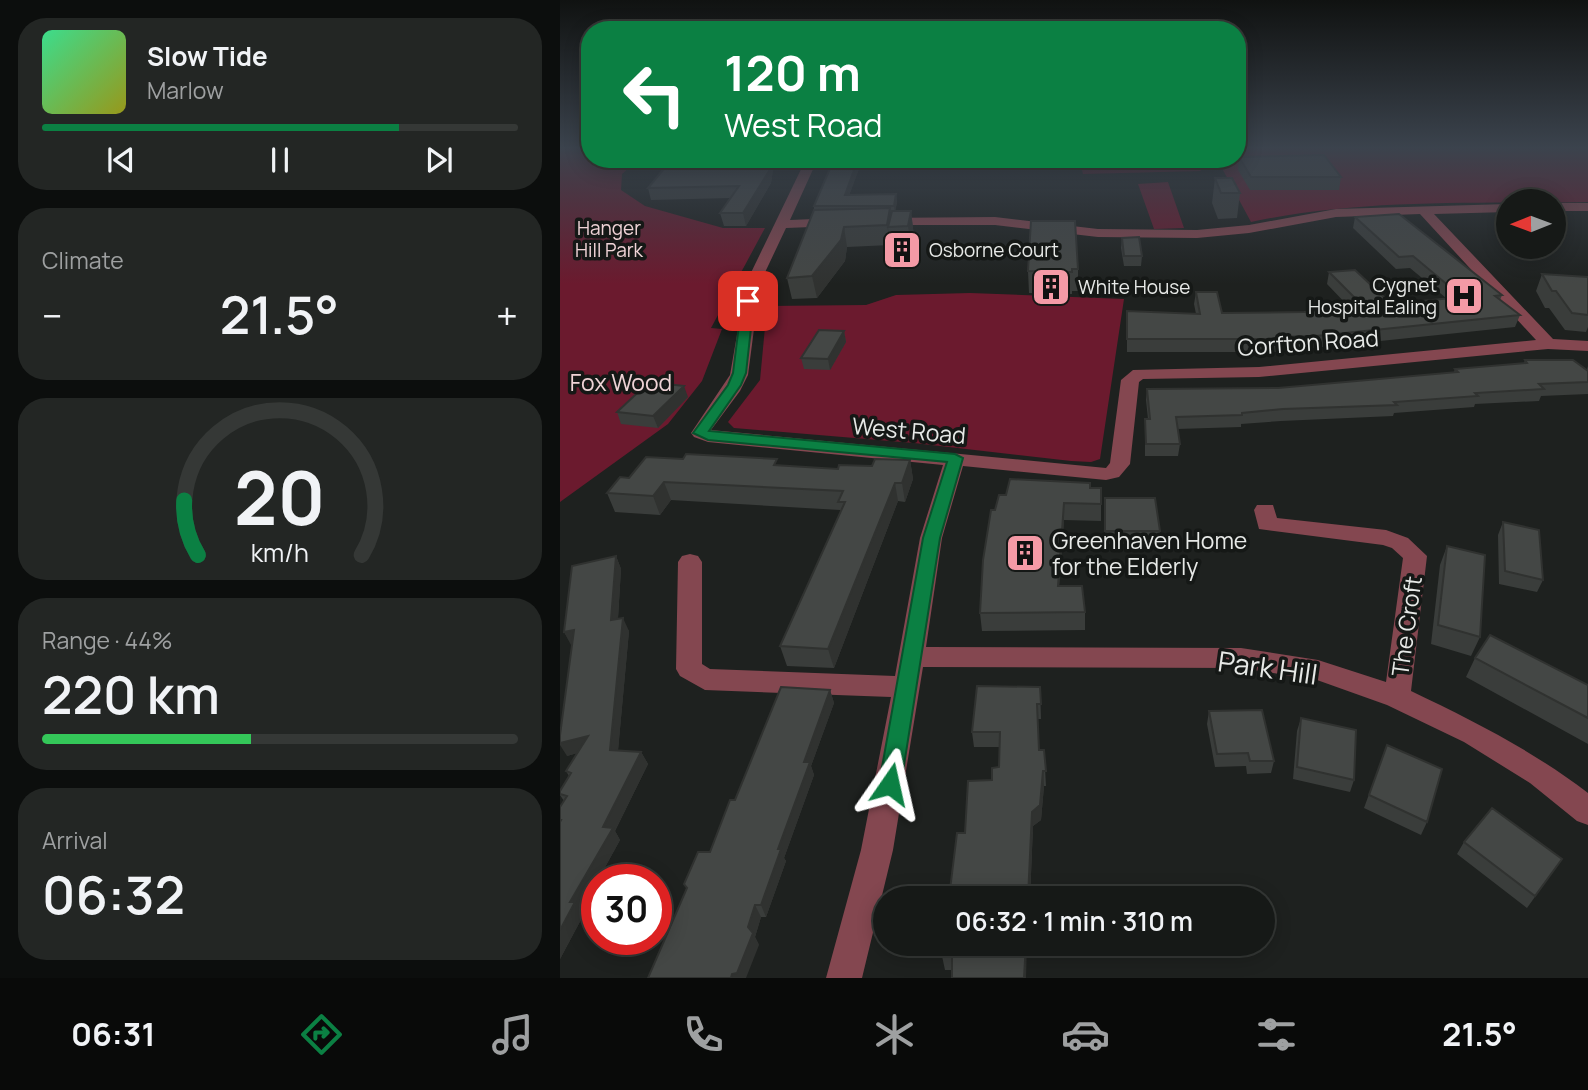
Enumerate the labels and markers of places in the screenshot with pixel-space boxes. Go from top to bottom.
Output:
building icon: Osborne Court [881,229,923,271]
place label: Osborne Court [929,237,1059,263]
building icon: White House [1030,266,1072,308]
pin [718,271,778,331]
place label: Cygnet Hospital Ealing [1308,272,1437,320]
place label: White House [1078,274,1190,300]
hospital icon: Cygnet Hospital Ealing [1443,275,1485,317]
place label: Greenhaven Home for the Elderly [1052,524,1247,582]
building icon: Greenhaven Home for the Elderly [1004,532,1046,574]

